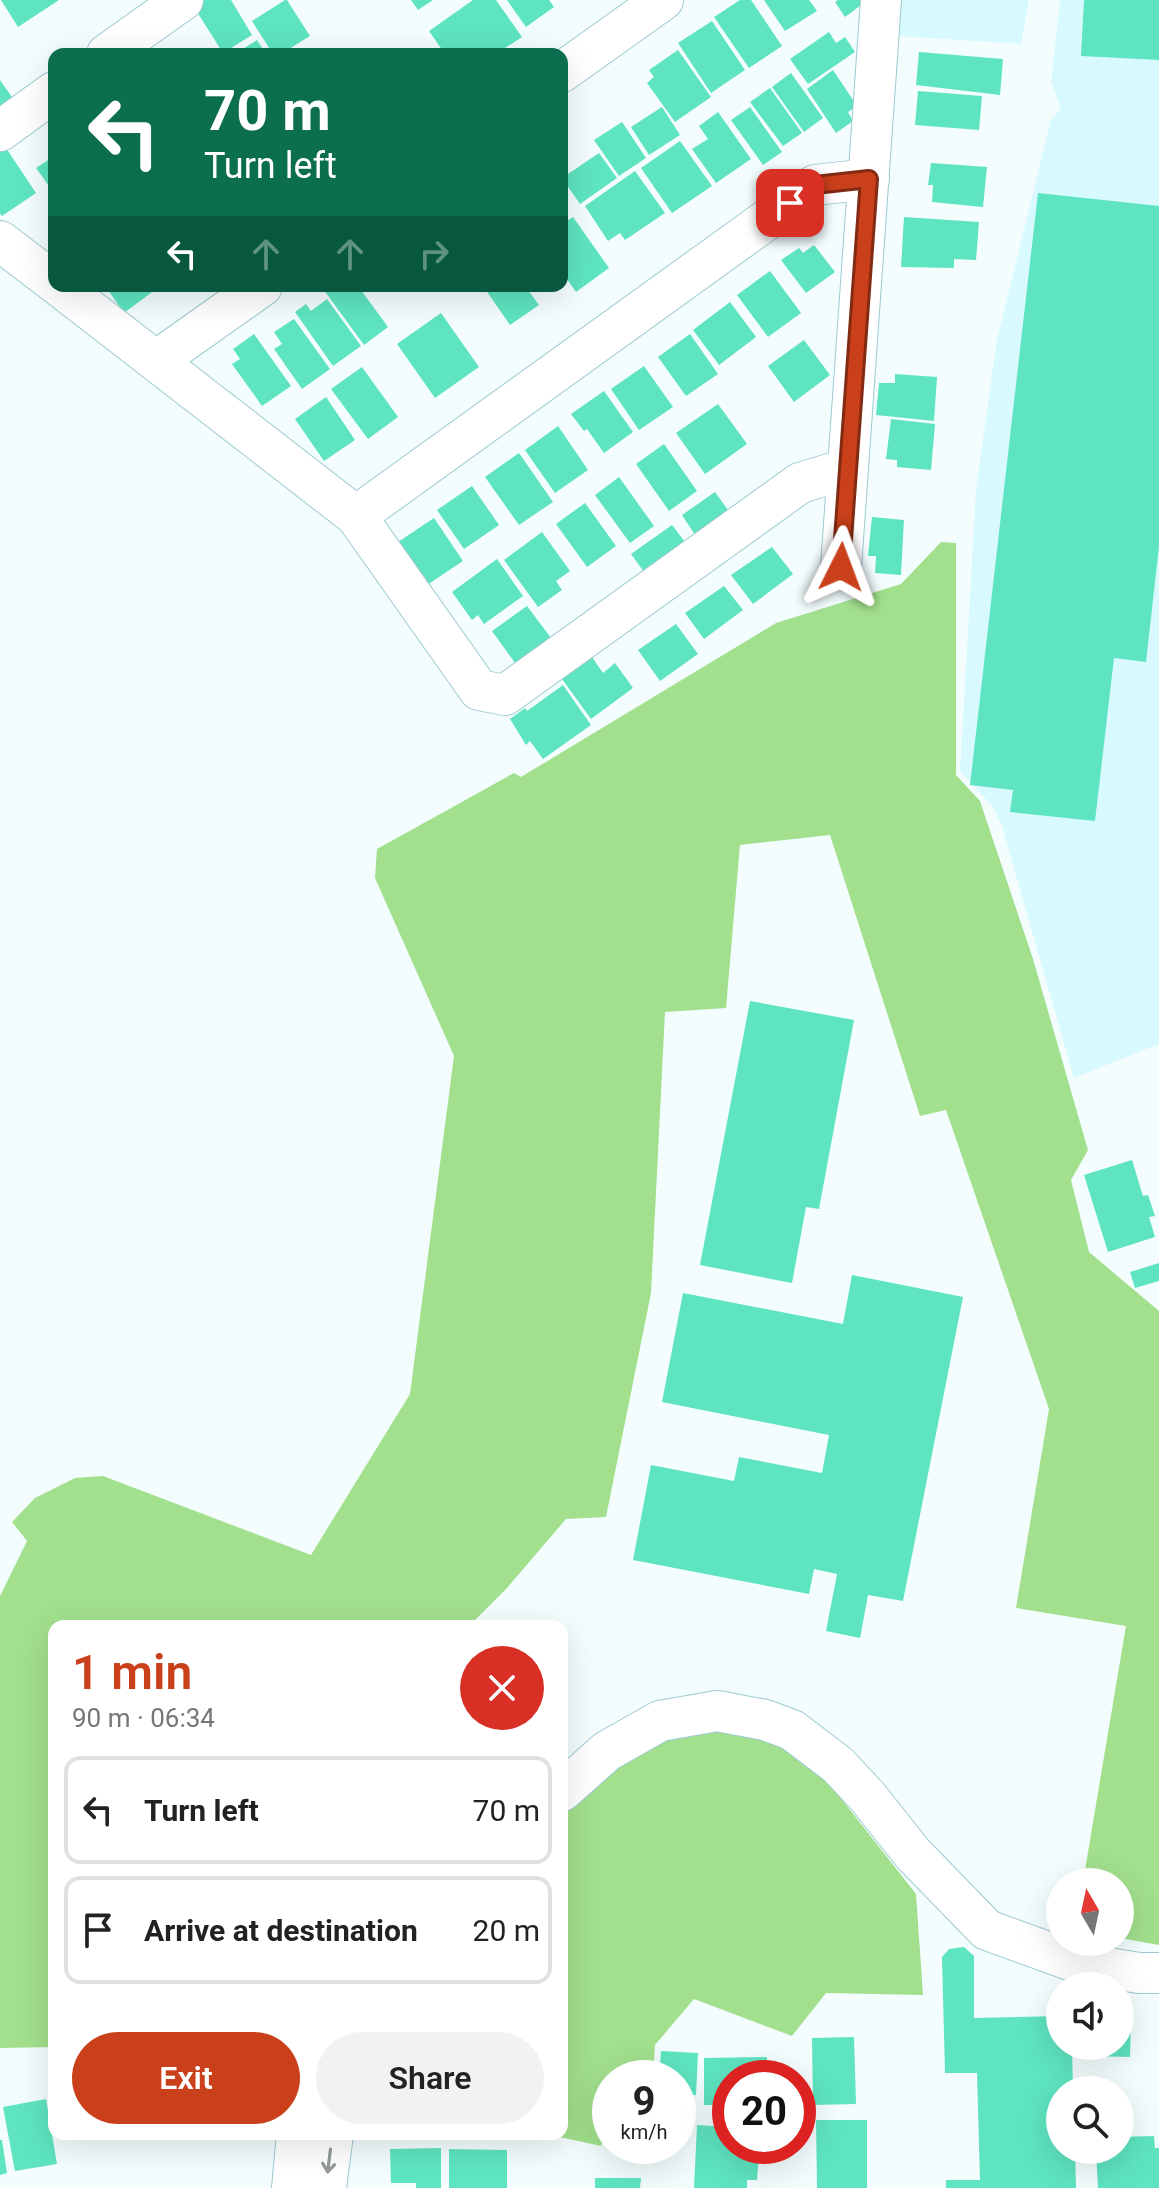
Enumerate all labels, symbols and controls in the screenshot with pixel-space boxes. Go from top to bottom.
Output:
text: 70 m [204,78,331,144]
icon: left [72,80,176,184]
text: Turn left [204,145,337,187]
pin [756,169,824,237]
icon: arrive [768,181,812,225]
icon: left [160,232,204,276]
icon: ahead [244,232,288,276]
icon: ahead [328,232,372,276]
icon: right [412,232,456,276]
position arrow [799,525,883,609]
text: 1 min [72,1644,192,1701]
button: close [460,1646,544,1730]
text: 90 m · 06:34 [72,1703,215,1733]
icon: left [76,1788,120,1832]
text: Turn left [144,1793,259,1828]
text: 70 m [473,1793,540,1828]
north arrow [1046,1868,1134,1956]
map controls [1046,1868,1134,2164]
icon: arrive [76,1908,120,1952]
text: Arrive at destination [144,1913,418,1948]
text: 20 m [473,1913,540,1948]
button: sound [1046,1972,1134,2060]
button: Exit [72,2032,300,2124]
button: Share [316,2032,544,2124]
speed limit sign: 20 [712,2060,816,2164]
button: search [1046,2076,1134,2164]
text: 9 [633,2078,655,2125]
text: km/h [621,2120,667,2144]
one-way arrow [321,2148,336,2173]

